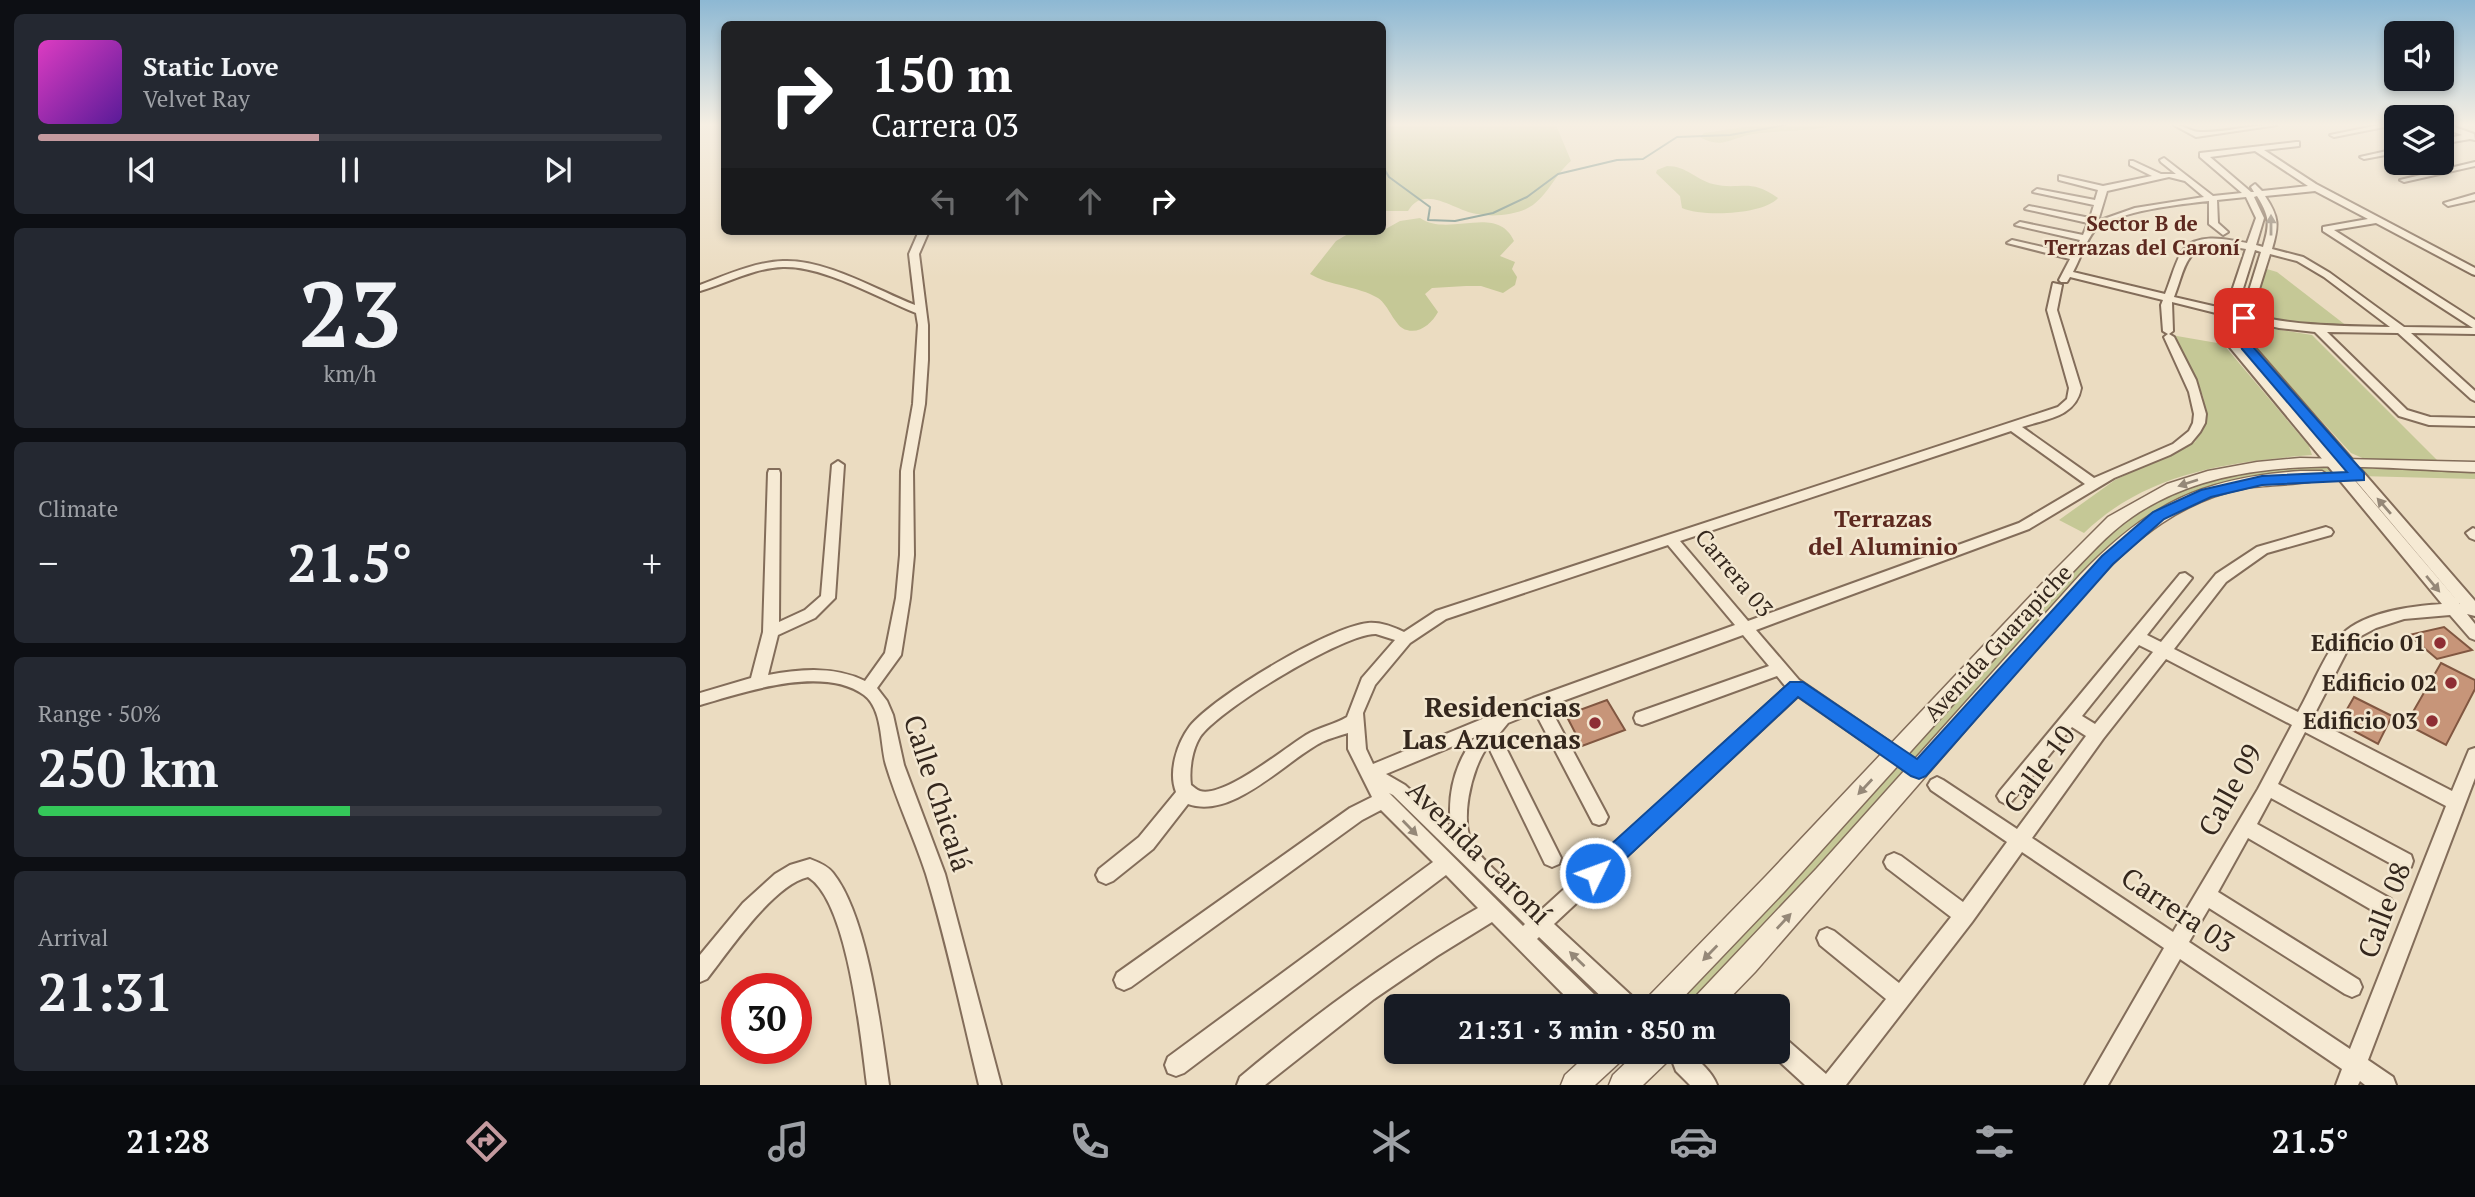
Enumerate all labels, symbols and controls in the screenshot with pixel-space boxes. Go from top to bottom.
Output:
map controls [2384,21,2454,175]
button: sound [2384,21,2454,91]
text: 150 m [871,41,1013,106]
text: Static Love [143,49,279,83]
icon: right [756,49,847,140]
text: Velvet Ray [143,83,250,114]
text: Carrera 03 [871,104,1019,146]
button: layers [2384,105,2454,175]
icon: previous [123,151,161,189]
icon: pause [331,151,369,189]
icon: next [539,151,577,189]
icon: left [925,182,963,220]
icon: ahead [998,182,1036,220]
icon: ahead [1071,182,1109,220]
icon: right [1144,182,1182,220]
district label: Sector B de Terrazas del Caroní [2044,209,2240,261]
one-way arrow [2265,214,2277,236]
text: 23 [299,252,401,373]
pin [2214,288,2274,348]
icon: arrive [2225,299,2263,337]
text: km/h [323,358,377,389]
one-way arrow [2178,478,2199,488]
text: Climate [38,493,118,524]
one-way arrow [2377,497,2393,514]
district label: Terrazas del Aluminio [1808,502,1958,562]
street label: Carrera 03 [1688,522,1780,623]
text: 21.5° [287,528,413,597]
text: − [38,538,58,588]
text: + [642,538,662,588]
street label: Avenida Guarapiche [1917,557,2079,728]
one-way arrow [2425,576,2440,593]
place label: Edificio 01 [2311,627,2426,658]
marker: Edificio 01 [2432,635,2448,651]
place label: Edificio 02 [2322,667,2437,698]
marker: Edificio 02 [2443,675,2459,691]
place label: Residencias Las Azucenas [1402,688,1581,757]
text: Range · 50% [38,698,161,729]
place label: Edificio 03 [2303,705,2418,736]
street label: Calle Chicalá [896,710,981,876]
marker: Edificio 03 [2424,713,2440,729]
marker: Residencias Las Azucenas [1587,715,1603,731]
street label: Calle 10 [1994,717,2083,820]
text: 250 km [38,733,219,802]
street label: Calle 09 [2189,737,2270,842]
street label: Avenida Caroní [1399,771,1560,932]
one-way arrow [1857,778,1873,796]
one-way arrow [1401,819,1418,836]
position arrow [1558,836,1632,910]
street label: Calle 08 [2348,857,2419,963]
street label: Carrera 03 [2114,858,2242,961]
one-way arrow [1776,913,1792,930]
text: Arrival [38,922,109,953]
one-way arrow [1702,944,1718,961]
one-way arrow [1569,951,1586,967]
text: 21:31 [38,957,173,1026]
speed limit sign: 30 [721,973,812,1064]
text: 21:31 · 3 min · 850 m [1458,1012,1716,1046]
icon: directions [462,1117,511,1166]
icon: music [764,1117,813,1166]
icon: phone [1065,1117,1114,1166]
icon: climate [1367,1117,1416,1166]
icon: car [1669,1117,1718,1166]
icon: filters [1970,1117,2019,1166]
text: 21:28 [126,1120,210,1162]
text: 21.5° [2272,1120,2349,1162]

